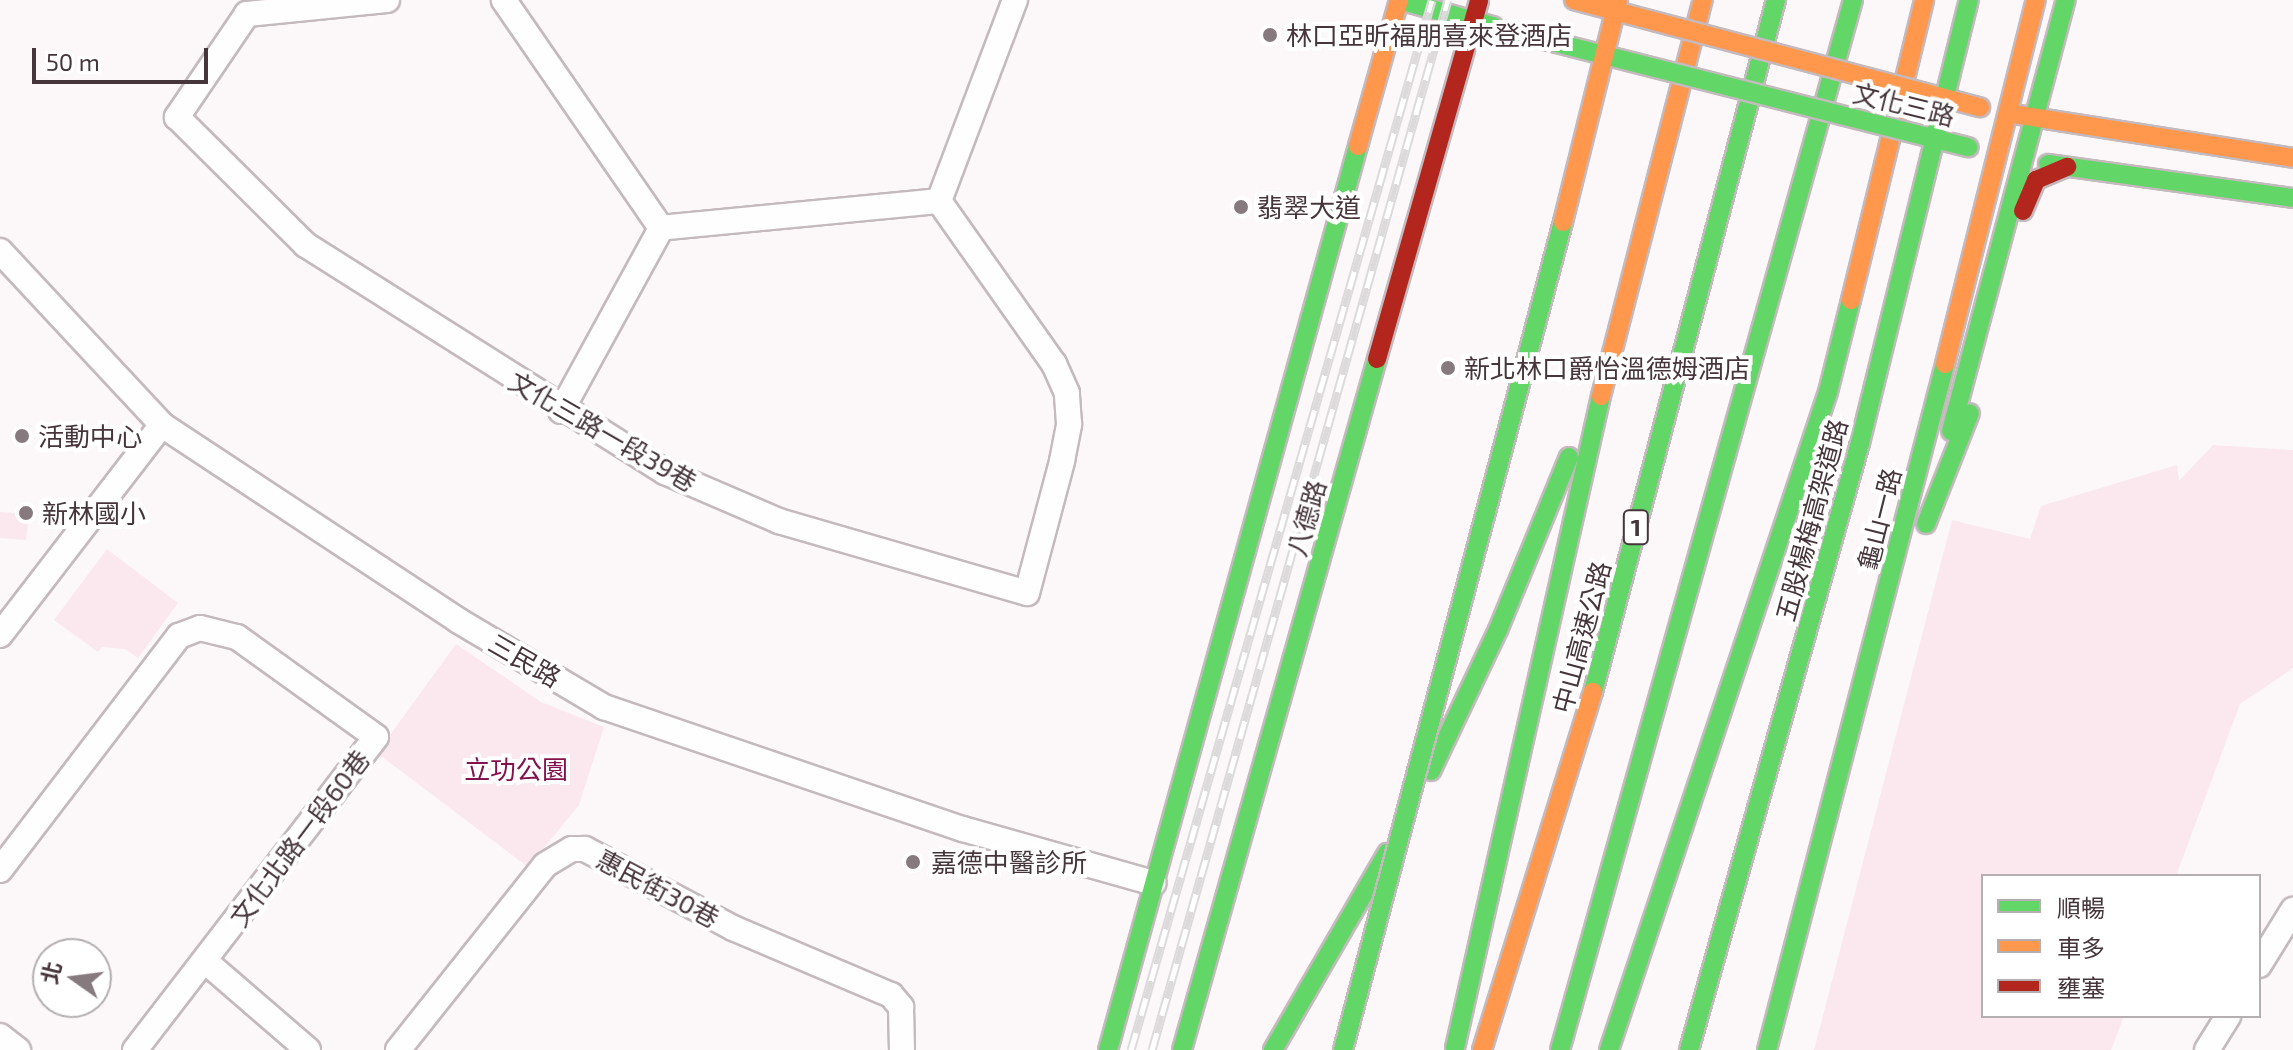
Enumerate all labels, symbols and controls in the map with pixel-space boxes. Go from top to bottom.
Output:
place label: 林口亞昕福朋喜來登酒店 [1286,19,1572,51]
marker: 林口亞昕福朋喜來登酒店 [1261,26,1279,44]
scale bar [36,32,212,82]
text: 50 m [46,47,100,76]
street label: 文化三路 [1850,76,1958,132]
place label: 翡翠大道 [1257,191,1361,223]
marker: 翡翠大道 [1232,198,1250,216]
place label: 新北林口爵怡溫德姆酒店 [1464,352,1750,384]
marker: 新北林口爵怡溫德姆酒店 [1439,359,1457,377]
street label: 文化三路一段39巷 [504,365,702,497]
street label: 五股楊梅高架道路 [1769,416,1853,624]
place label: 活動中心 [38,420,142,452]
marker: 活動中心 [13,427,31,445]
street label: 龜山一路 [1851,465,1907,573]
street label: 八德路 [1280,476,1332,560]
place label: 新林國小 [42,497,146,529]
marker: 新林國小 [17,504,35,522]
road number: 1 [1622,507,1650,547]
street label: 中山高速公路 [1546,558,1616,716]
street label: 三民路 [483,627,567,693]
street label: 文化北路一段60巷 [223,744,375,932]
park label: 立功公園 [464,753,568,785]
street label: 惠民街30巷 [591,843,725,933]
place label: 嘉德中醫診所 [931,846,1087,878]
marker: 嘉德中醫診所 [902,851,924,873]
legend [1981,874,2261,1018]
text: 順暢 [2057,893,2105,922]
text: 車多 [2057,933,2105,962]
north arrow [32,938,112,1018]
text: 北 [35,959,66,987]
text: 壅塞 [2057,973,2105,1002]

